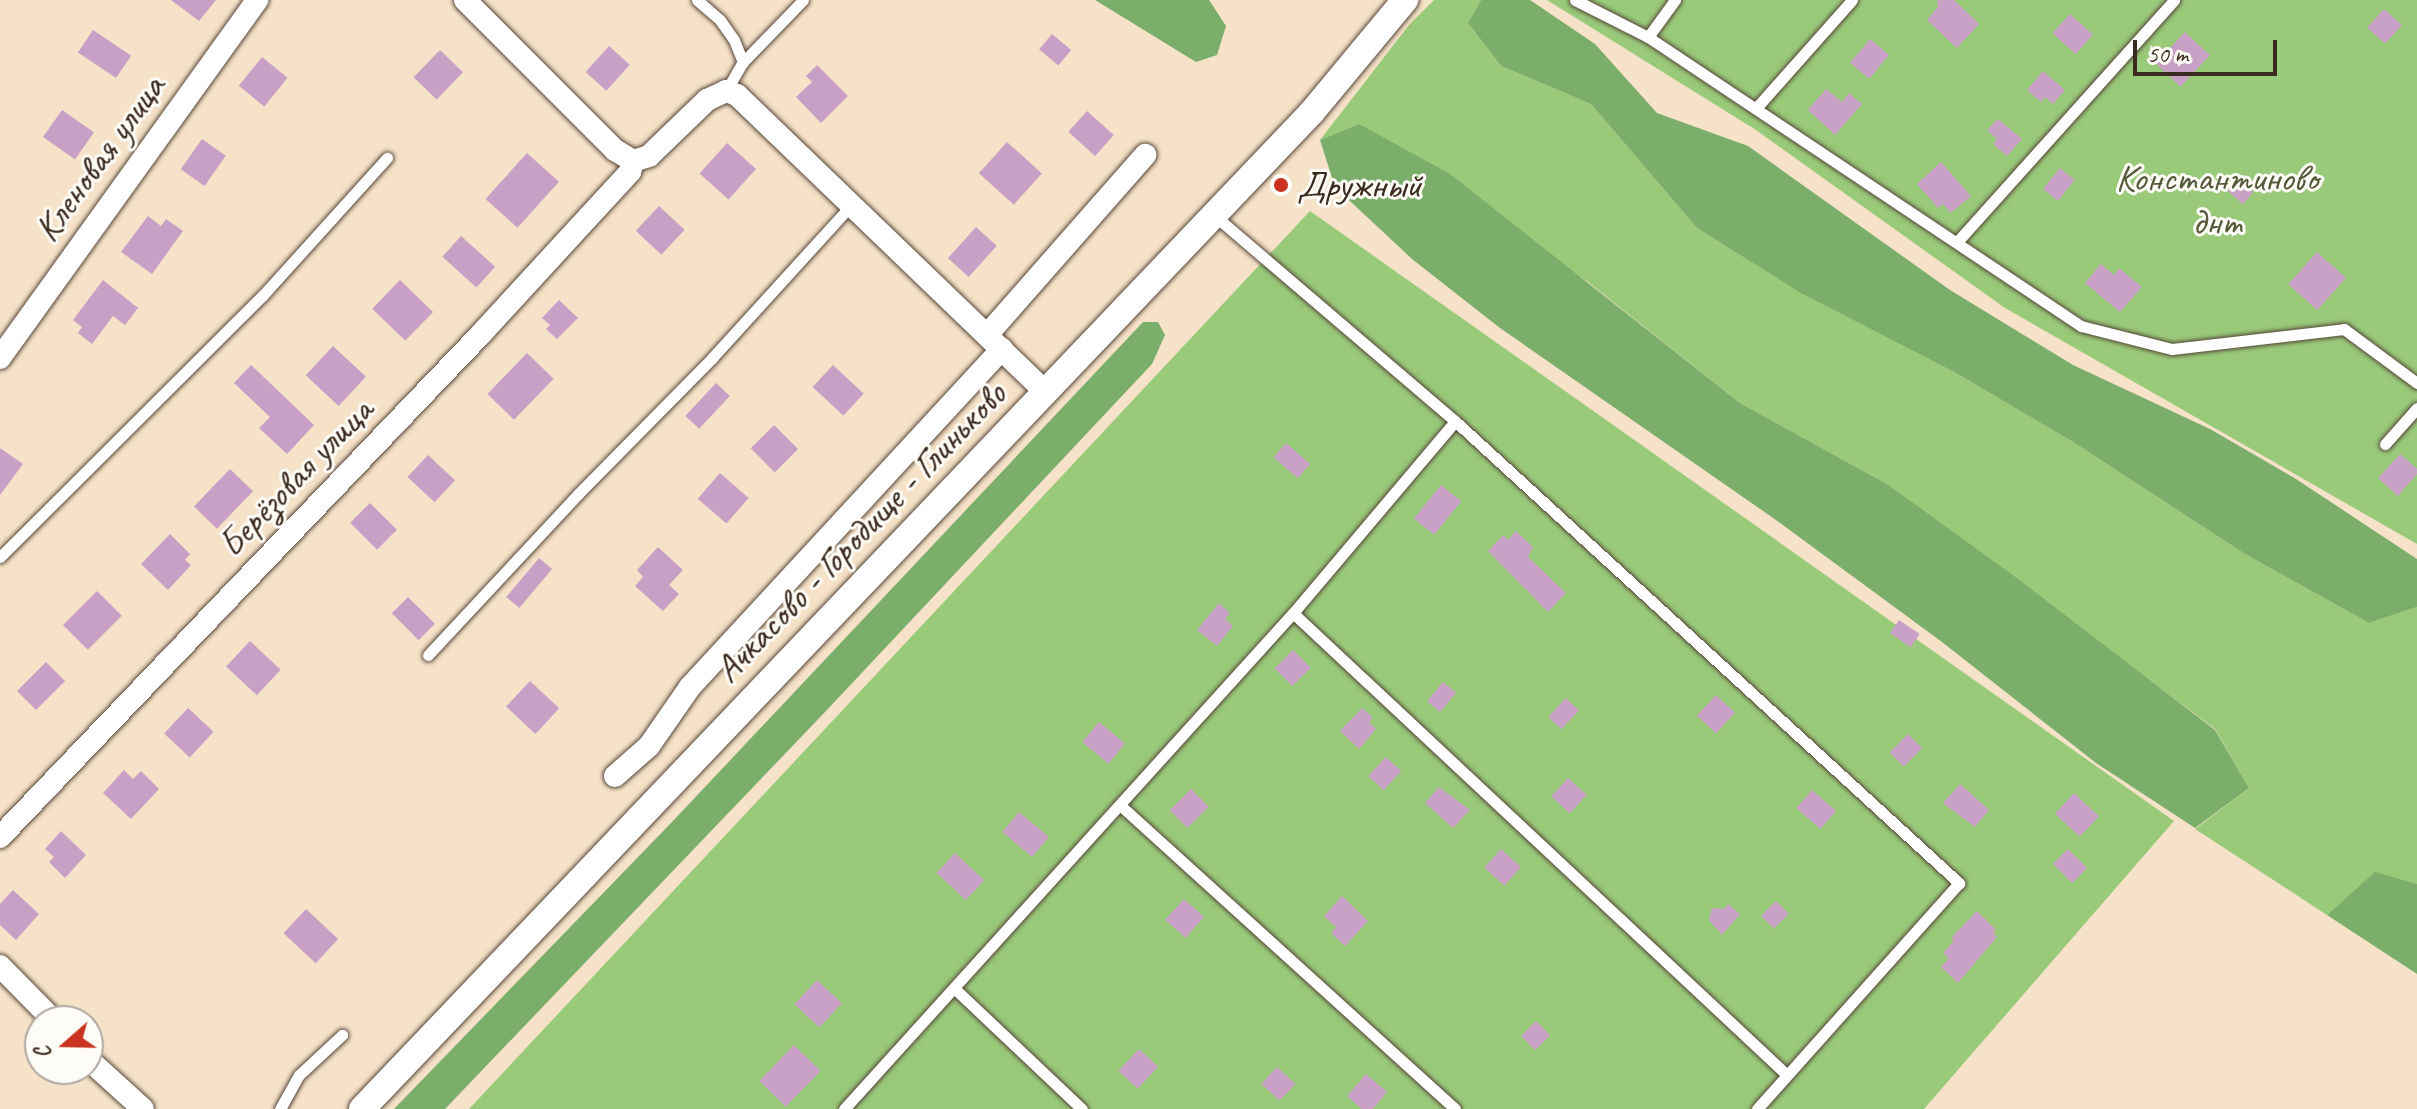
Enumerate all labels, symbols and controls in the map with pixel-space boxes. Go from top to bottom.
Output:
scale bar [2137,24,2281,74]
text: 50 m [2147,39,2188,69]
street label: Кленовая улица [23,65,175,251]
park label: Константиново днт [2116,155,2318,244]
place label: Дружный [1297,162,1422,208]
marker: Дружный [1272,176,1290,194]
street label: Ачкасово - Городище - Глиньково [705,372,1015,692]
street label: Берёзовая улица [208,388,382,566]
north arrow [24,1005,104,1085]
text: С [28,1043,58,1062]

